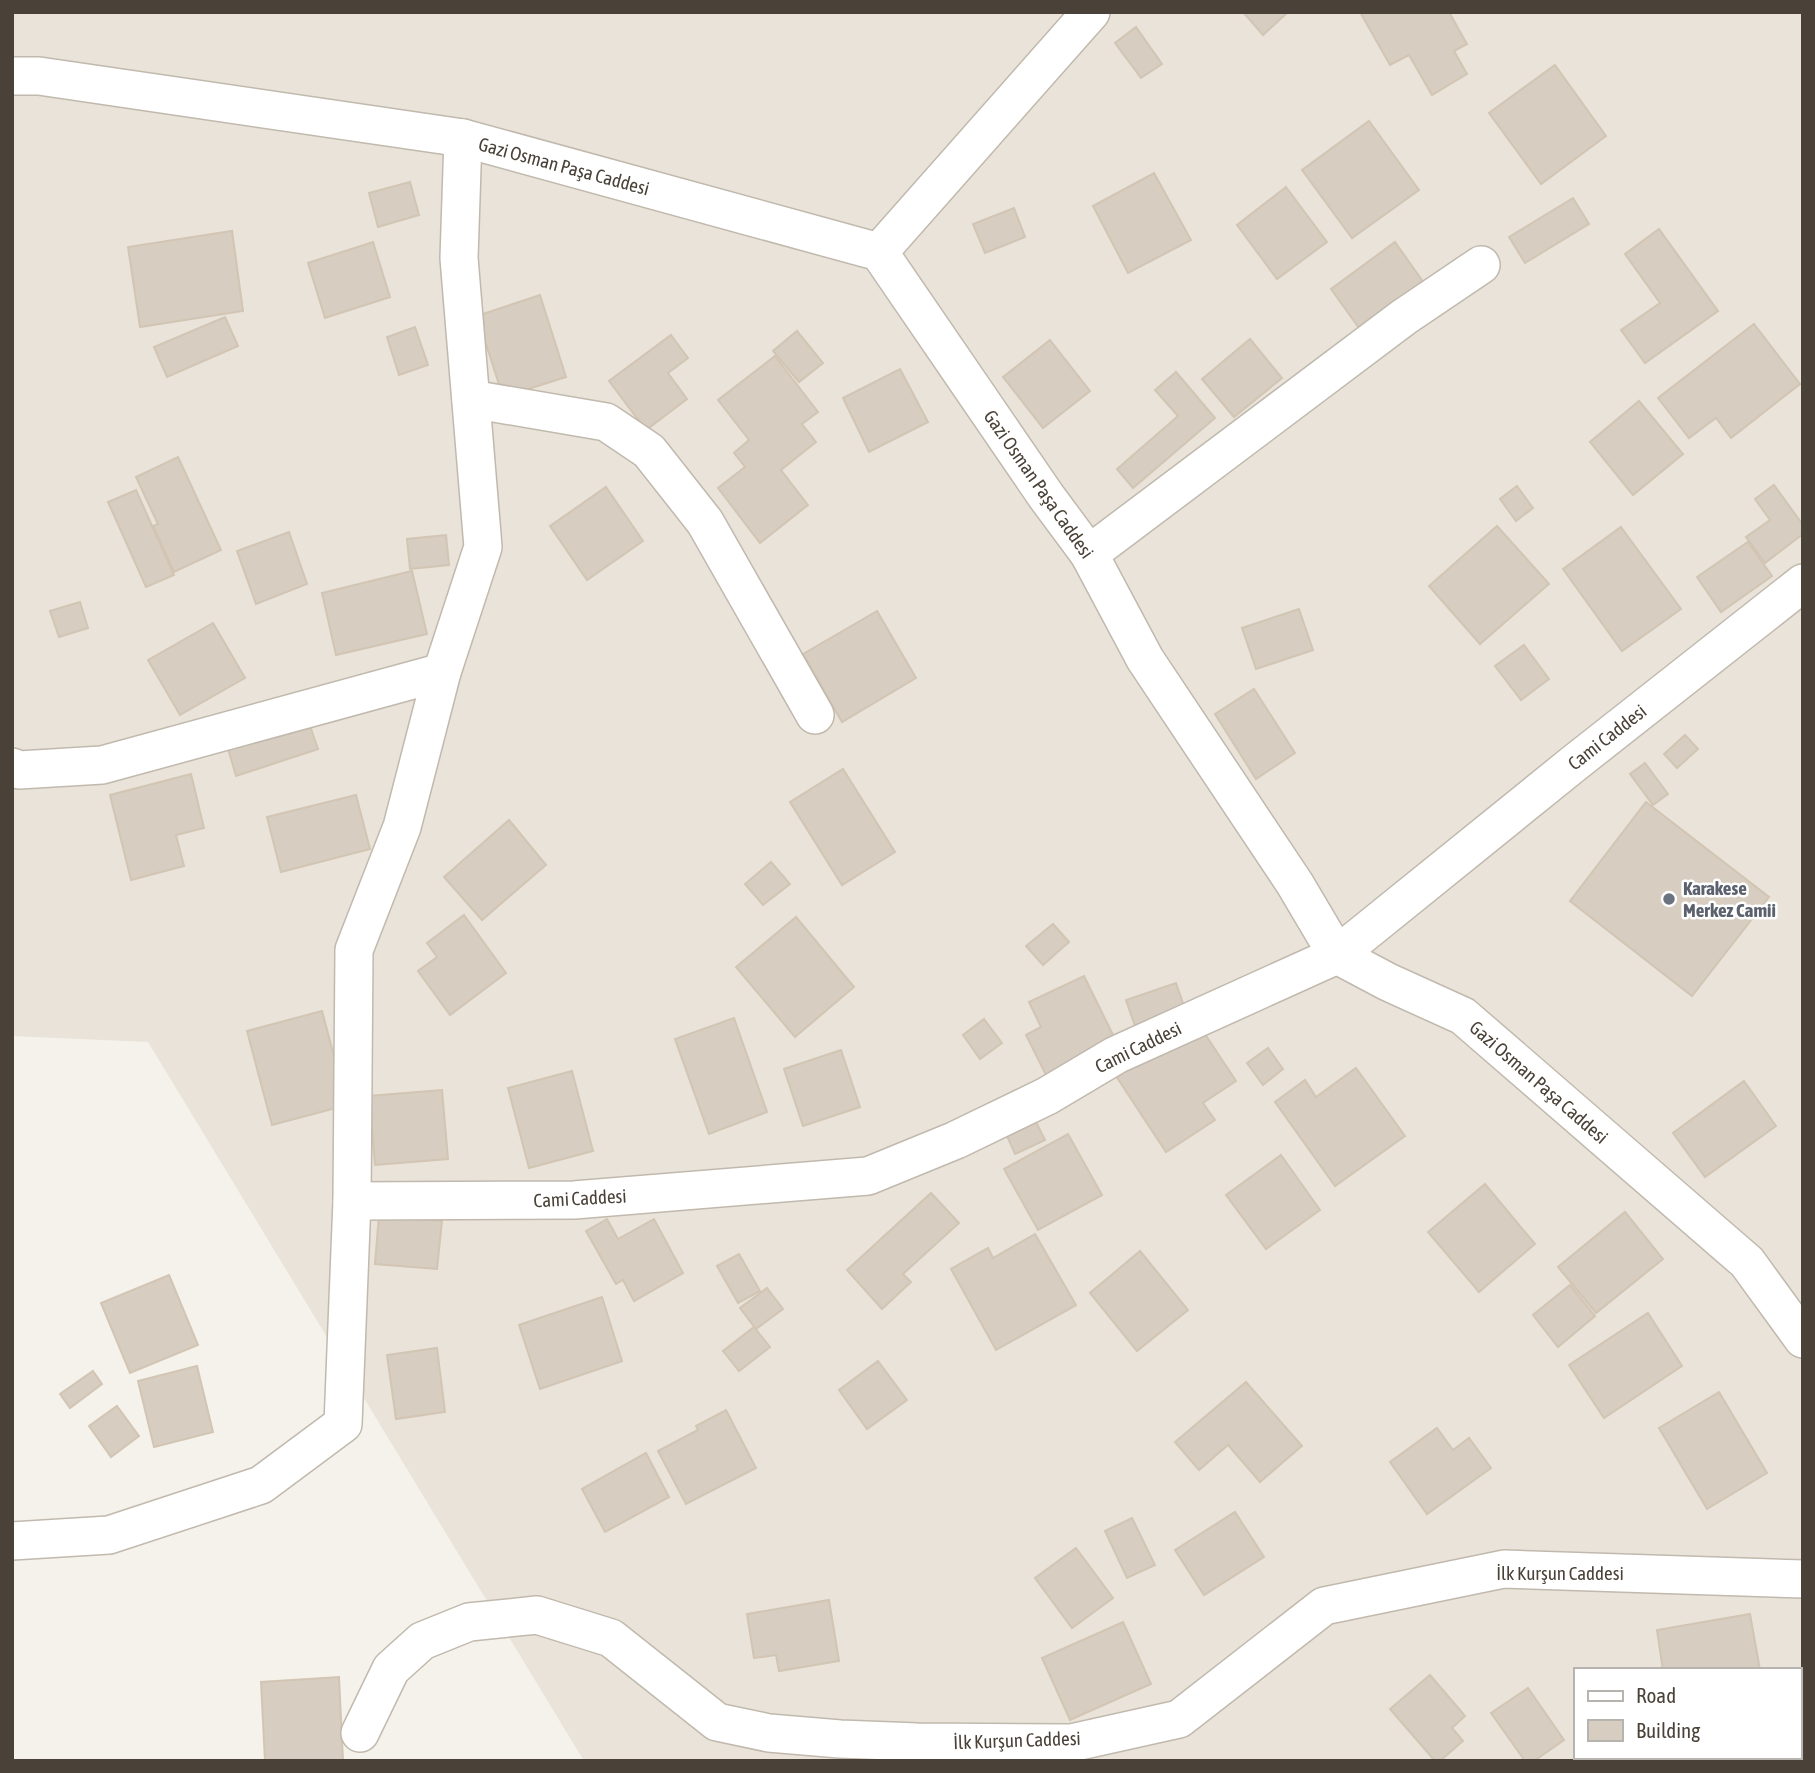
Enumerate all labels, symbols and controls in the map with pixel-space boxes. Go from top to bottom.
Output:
street label: Gazi Osman Paşa Caddesi [476,133,652,199]
street label: Gazi Osman Paşa Caddesi [980,406,1098,562]
street label: Cami Caddesi [1564,700,1650,774]
place label: Karakese Merkez Camii [1683,877,1776,921]
marker: Karakese Merkez Camii [1661,891,1677,907]
street label: Gazi Osman Paşa Caddesi [1465,1016,1613,1148]
street label: Cami Caddesi [1091,1017,1185,1077]
street label: Cami Caddesi [533,1185,627,1211]
street label: İlk Kurşun Caddesi [1496,1562,1624,1584]
legend [1574,1668,1801,1759]
text: Road [1636,1683,1676,1707]
text: Building [1636,1718,1700,1742]
street label: İlk Kurşun Caddesi [953,1727,1081,1753]

